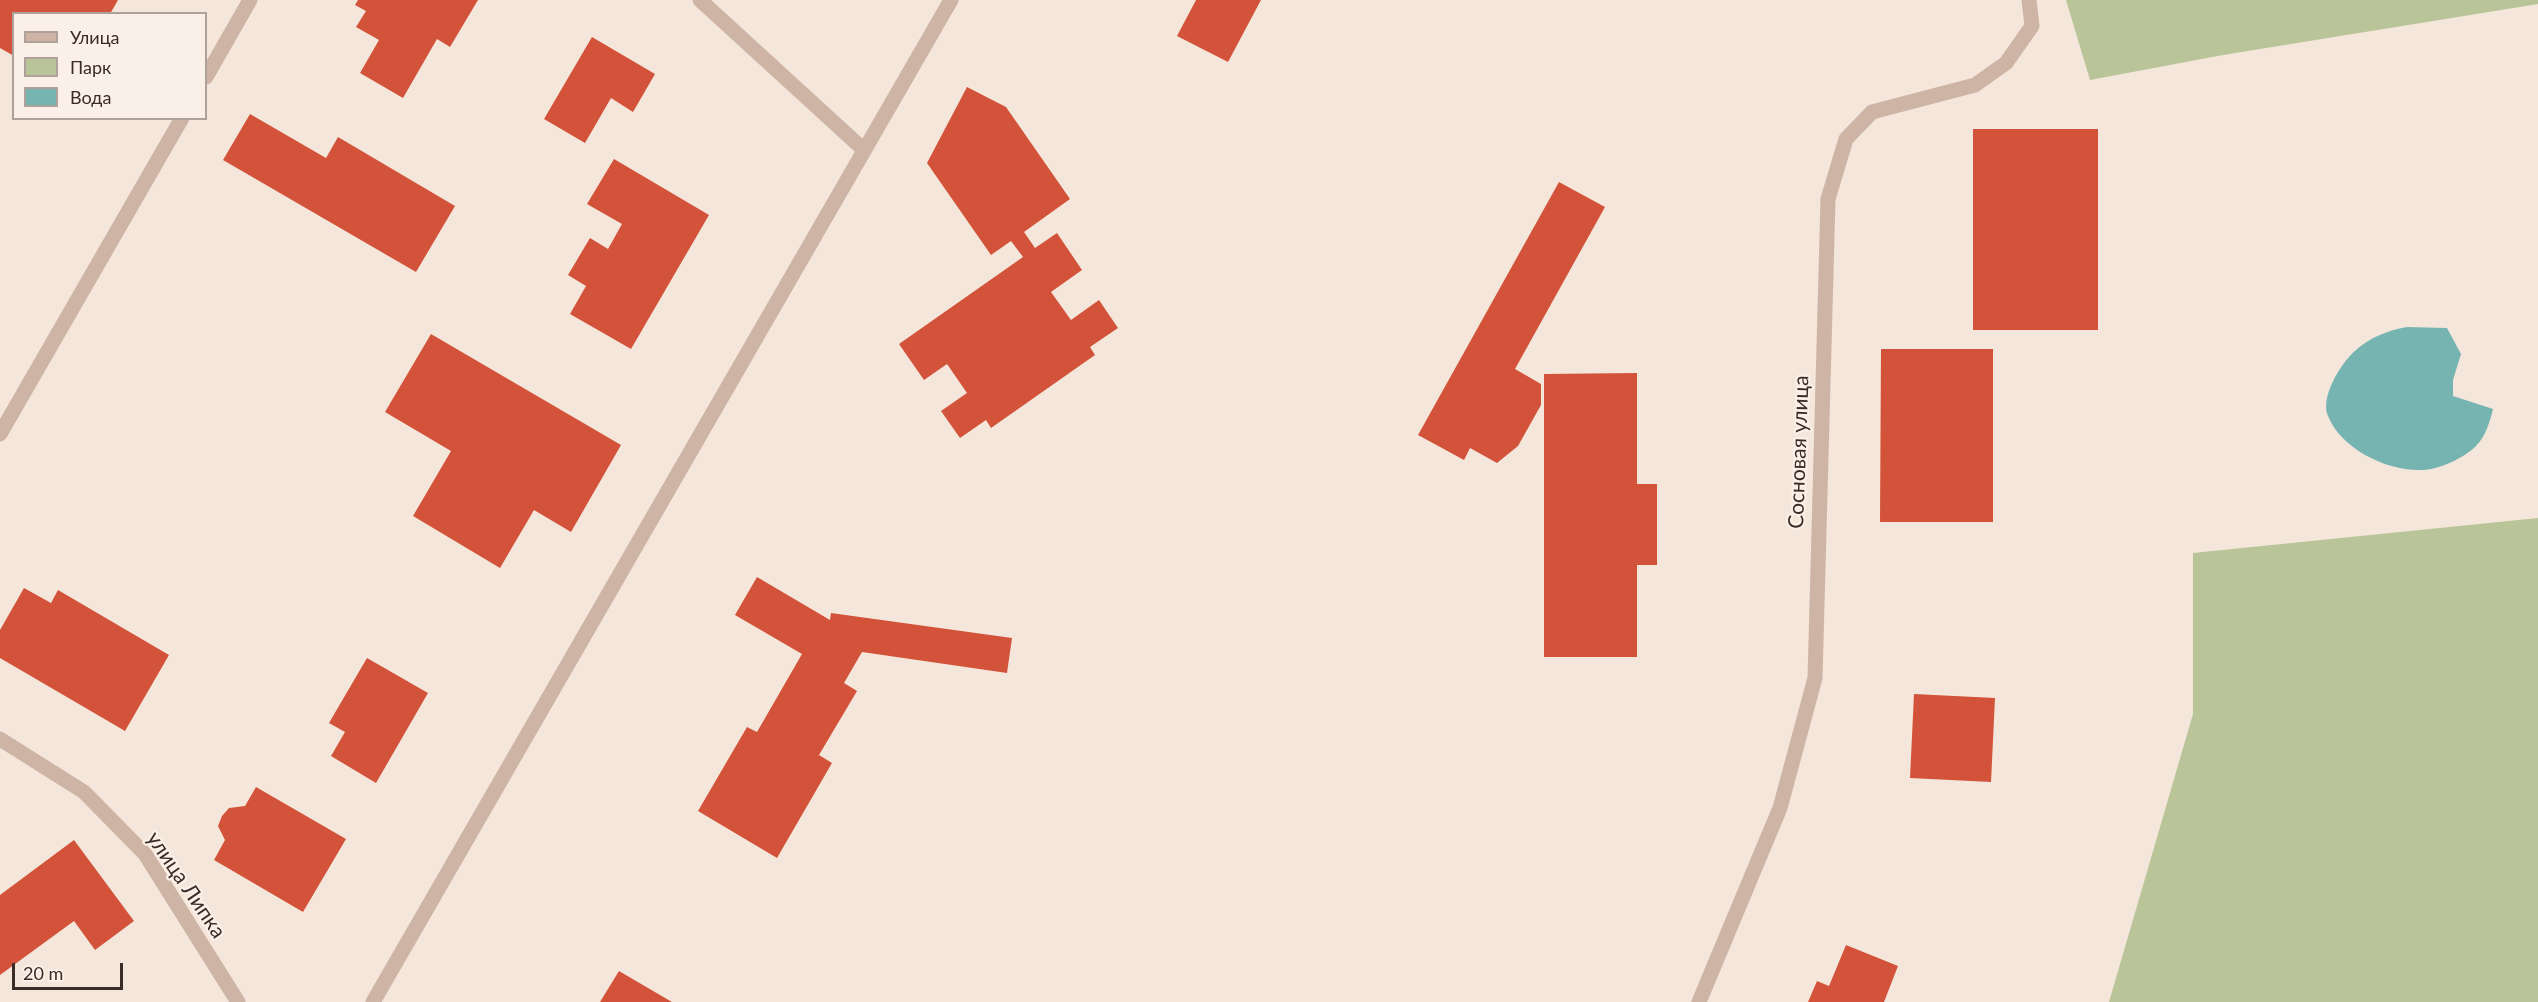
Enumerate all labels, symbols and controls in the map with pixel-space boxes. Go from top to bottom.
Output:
legend [12,12,207,120]
text: Улица [70,26,120,48]
text: Парк [70,56,111,78]
text: Вода [70,86,111,108]
street label: Сосновая улица [1784,375,1814,529]
street label: улица Липка [141,827,231,943]
scale bar [15,951,126,989]
text: 20 m [23,962,63,984]

